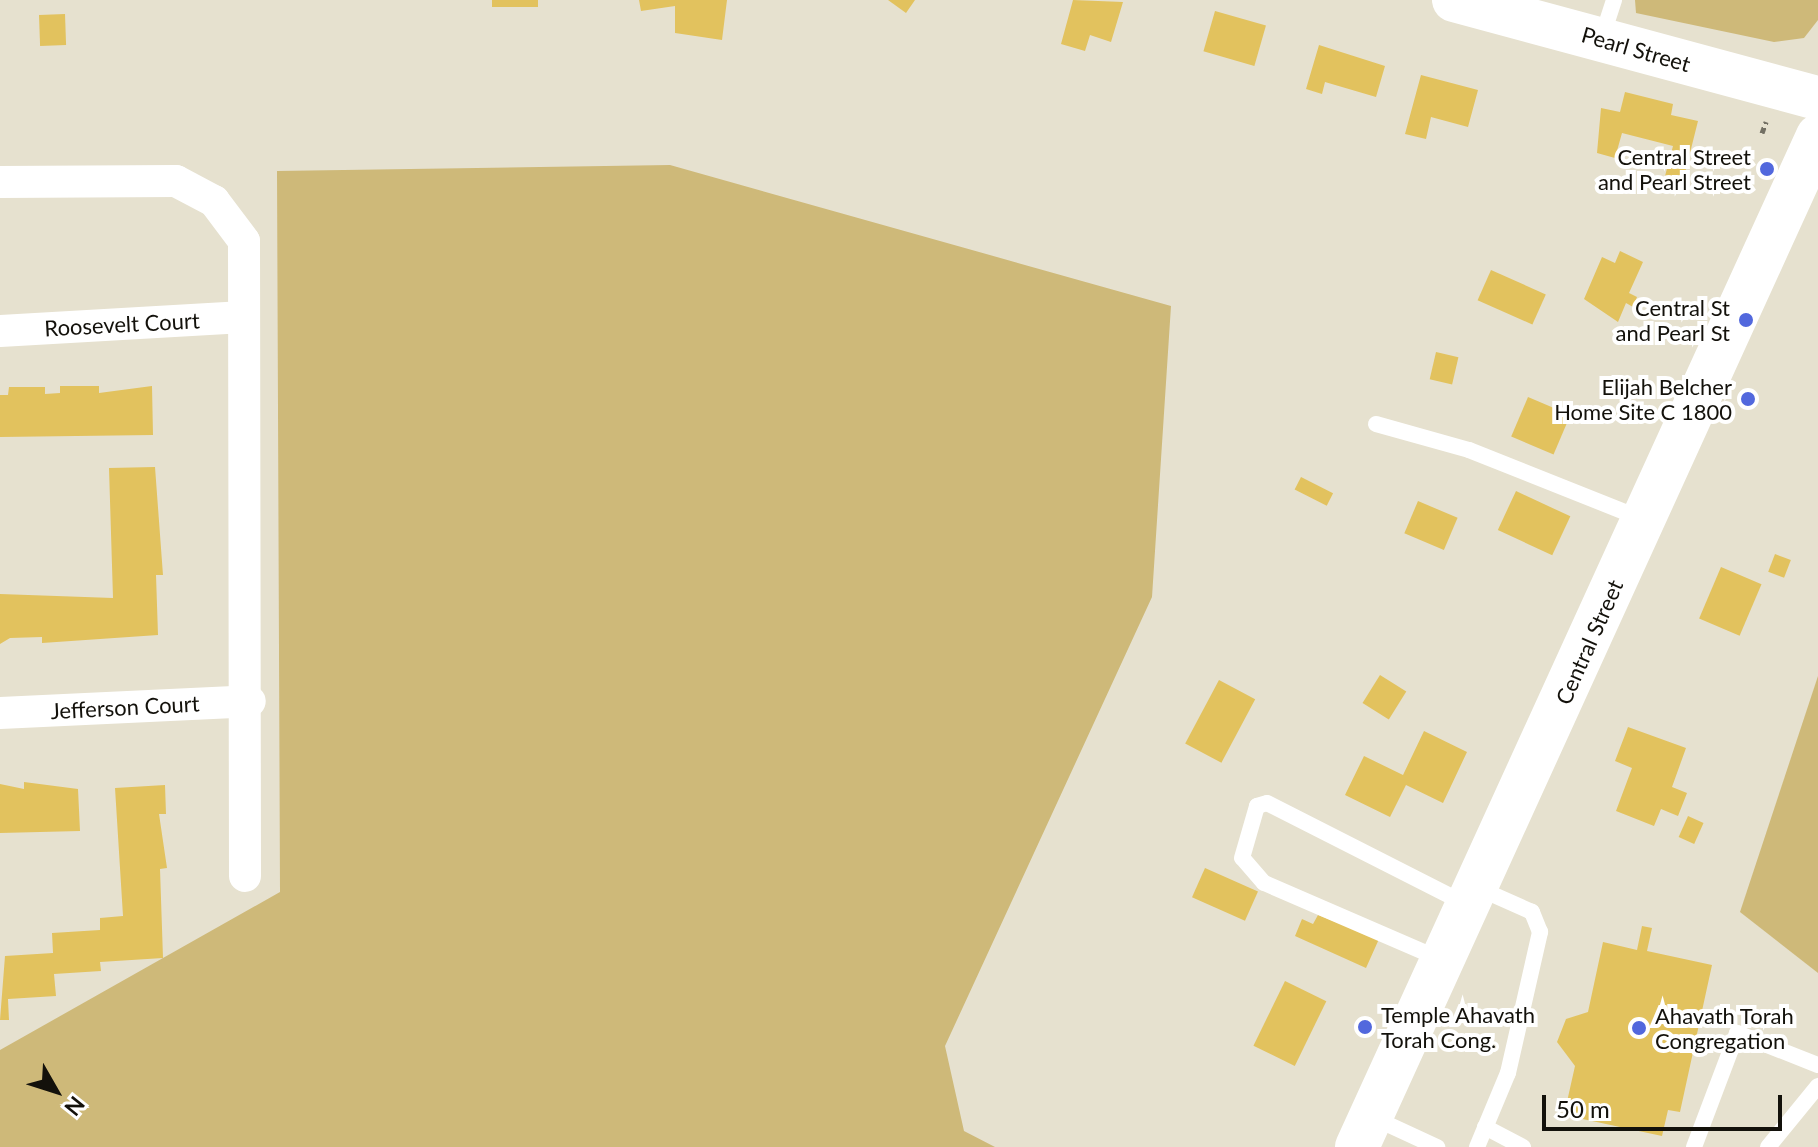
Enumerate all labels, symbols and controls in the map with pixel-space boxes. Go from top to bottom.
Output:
street label: Pearl Street [1579,21,1693,77]
place label: Central Street and Pearl Street [1598,143,1751,194]
marker: Central Street and Pearl Street [1758,160,1776,178]
place label: Central St and Pearl St [1616,294,1730,346]
street label: Roosevelt Court [44,307,200,341]
marker: Central St and Pearl St [1737,311,1755,329]
place label: Elijah Belcher Home Site C 1800 [1554,373,1732,424]
marker: Elijah Belcher Home Site C 1800 [1739,390,1757,408]
street label: Central Street [1550,576,1628,708]
street label: Jefferson Court [50,690,200,724]
place label: Temple Ahavath Torah Cong. [1381,1001,1536,1052]
place label: Ahavath Torah Congregation [1655,1002,1794,1054]
marker: Temple Ahavath Torah Cong. [1356,1018,1374,1036]
marker: Ahavath Torah Congregation [1630,1019,1648,1037]
north arrow [16,1051,96,1131]
scale bar [1546,1079,1786,1129]
text: N [59,1091,91,1121]
text: 50 m [1556,1094,1610,1123]

